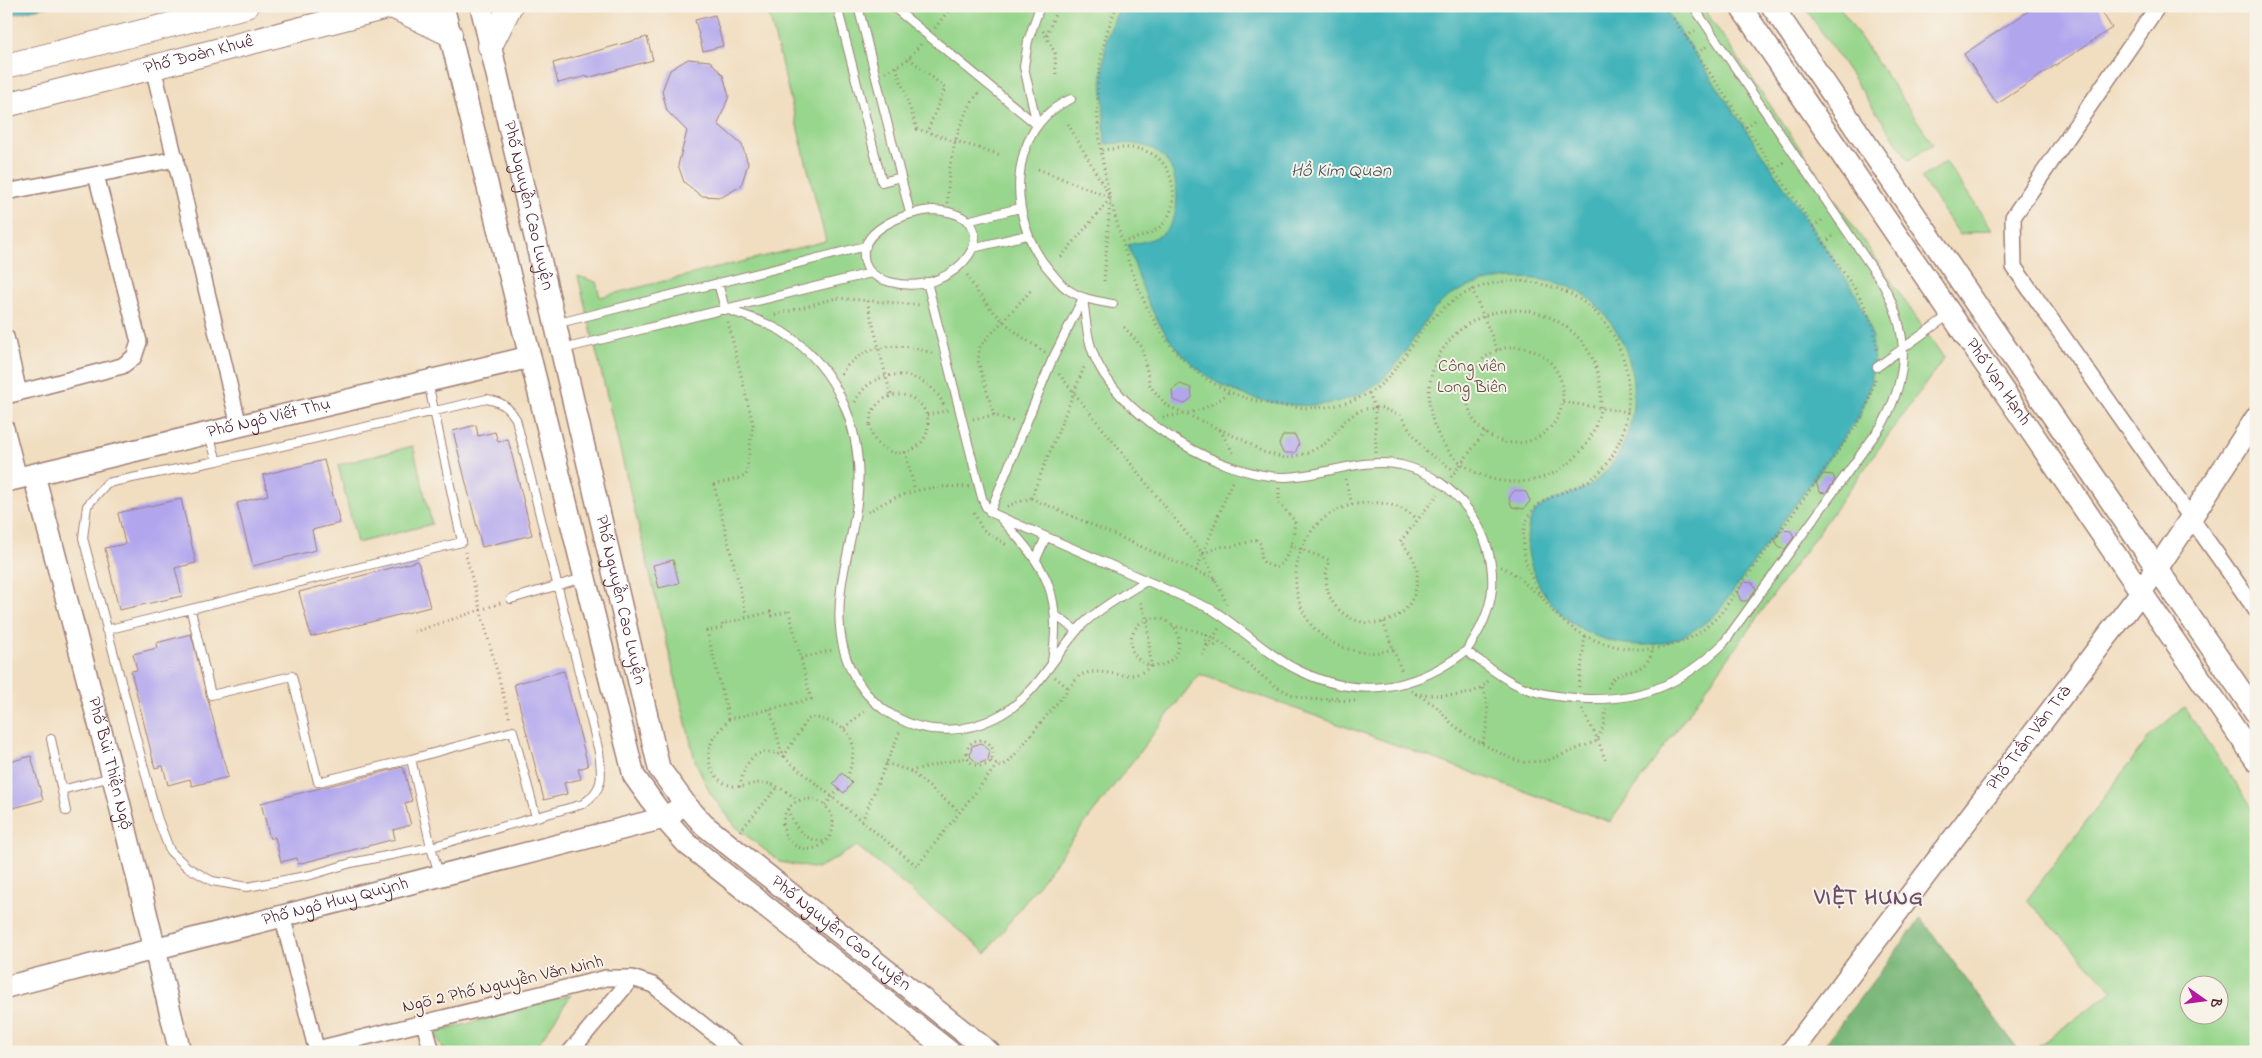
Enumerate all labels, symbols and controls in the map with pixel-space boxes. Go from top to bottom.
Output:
street label: Phố Đoàn Khuê [141,29,257,82]
street label: Phố Nguyễn Cao Luyện [495,118,560,293]
water label: Hồ Kim Quan [1291,158,1392,185]
street label: Phố Vạn Hạnh [1958,333,2037,431]
park label: Công viên Long Biên [1437,354,1507,402]
street label: Phố Ngô Viết Thụ [204,392,333,446]
street label: Phố Nguyễn Cao Luyện [587,513,652,688]
street label: Phố Trần Văn Trà [1981,680,2078,797]
street label: Phố Bùi Thiện Ngộ [80,694,138,832]
street label: Phố Nguyễn Cao Luyện [765,870,917,998]
street label: Phố Ngô Huy Quỳnh [259,871,411,934]
district label: VIỆT HƯNG [1813,883,1924,915]
street label: Ngõ 2 Phố Nguyễn Văn Ninh [400,949,606,1022]
north arrow [2180,976,2230,1026]
text: B [2204,995,2227,1010]

